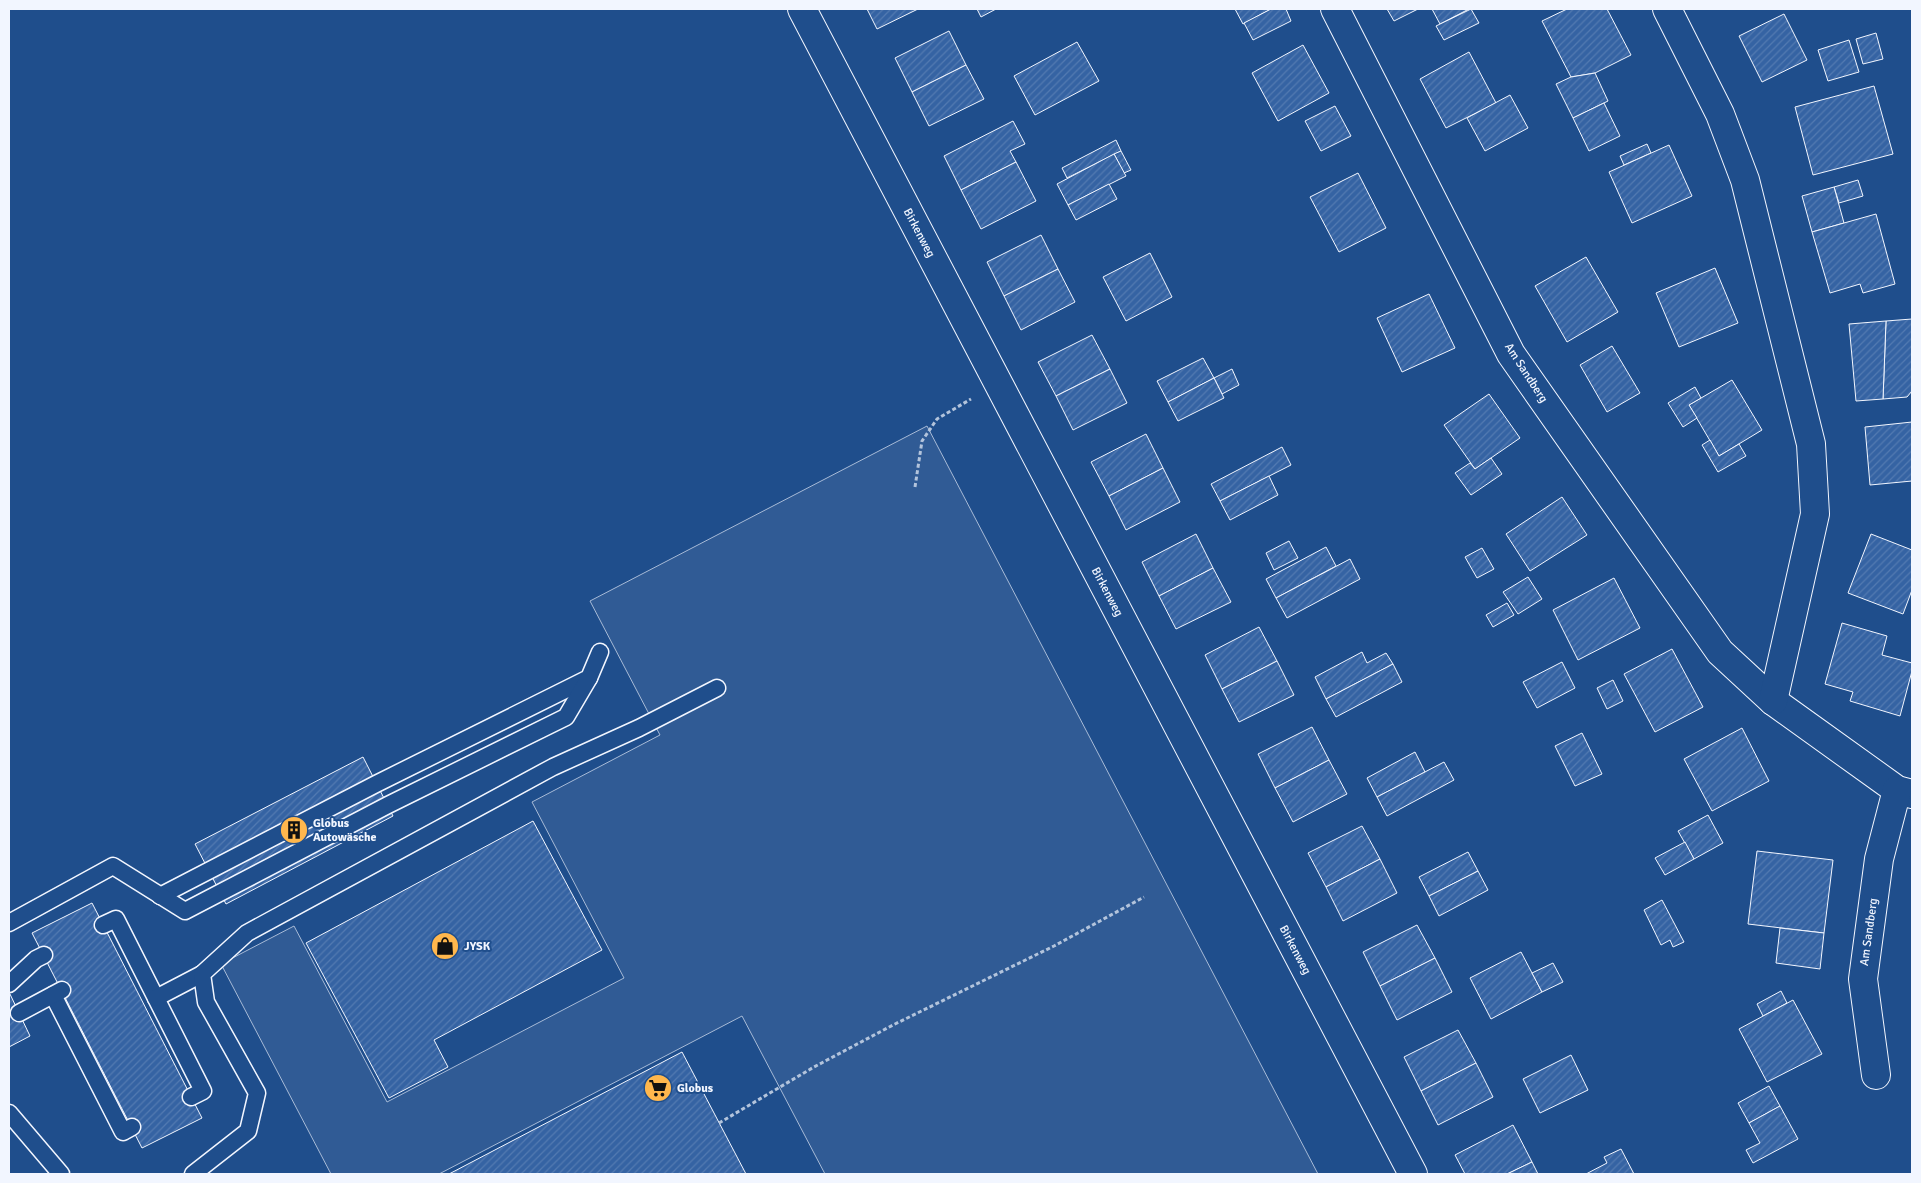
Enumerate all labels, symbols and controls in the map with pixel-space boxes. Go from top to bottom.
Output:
street label: Birkenweg [900,206,938,260]
street label: Am Sandberg [1501,340,1551,406]
street label: Birkenweg [1088,565,1126,619]
building icon: Globus Autowäsche [279,815,309,845]
place label: Globus Autowäsche [313,816,376,845]
street label: Am Sandberg [1857,897,1881,967]
street label: Birkenweg [1276,923,1314,977]
shop icon: JYSK [430,931,460,961]
place label: JYSK [464,939,491,954]
supermarket icon: Globus [643,1073,673,1103]
place label: Globus [677,1081,714,1096]

